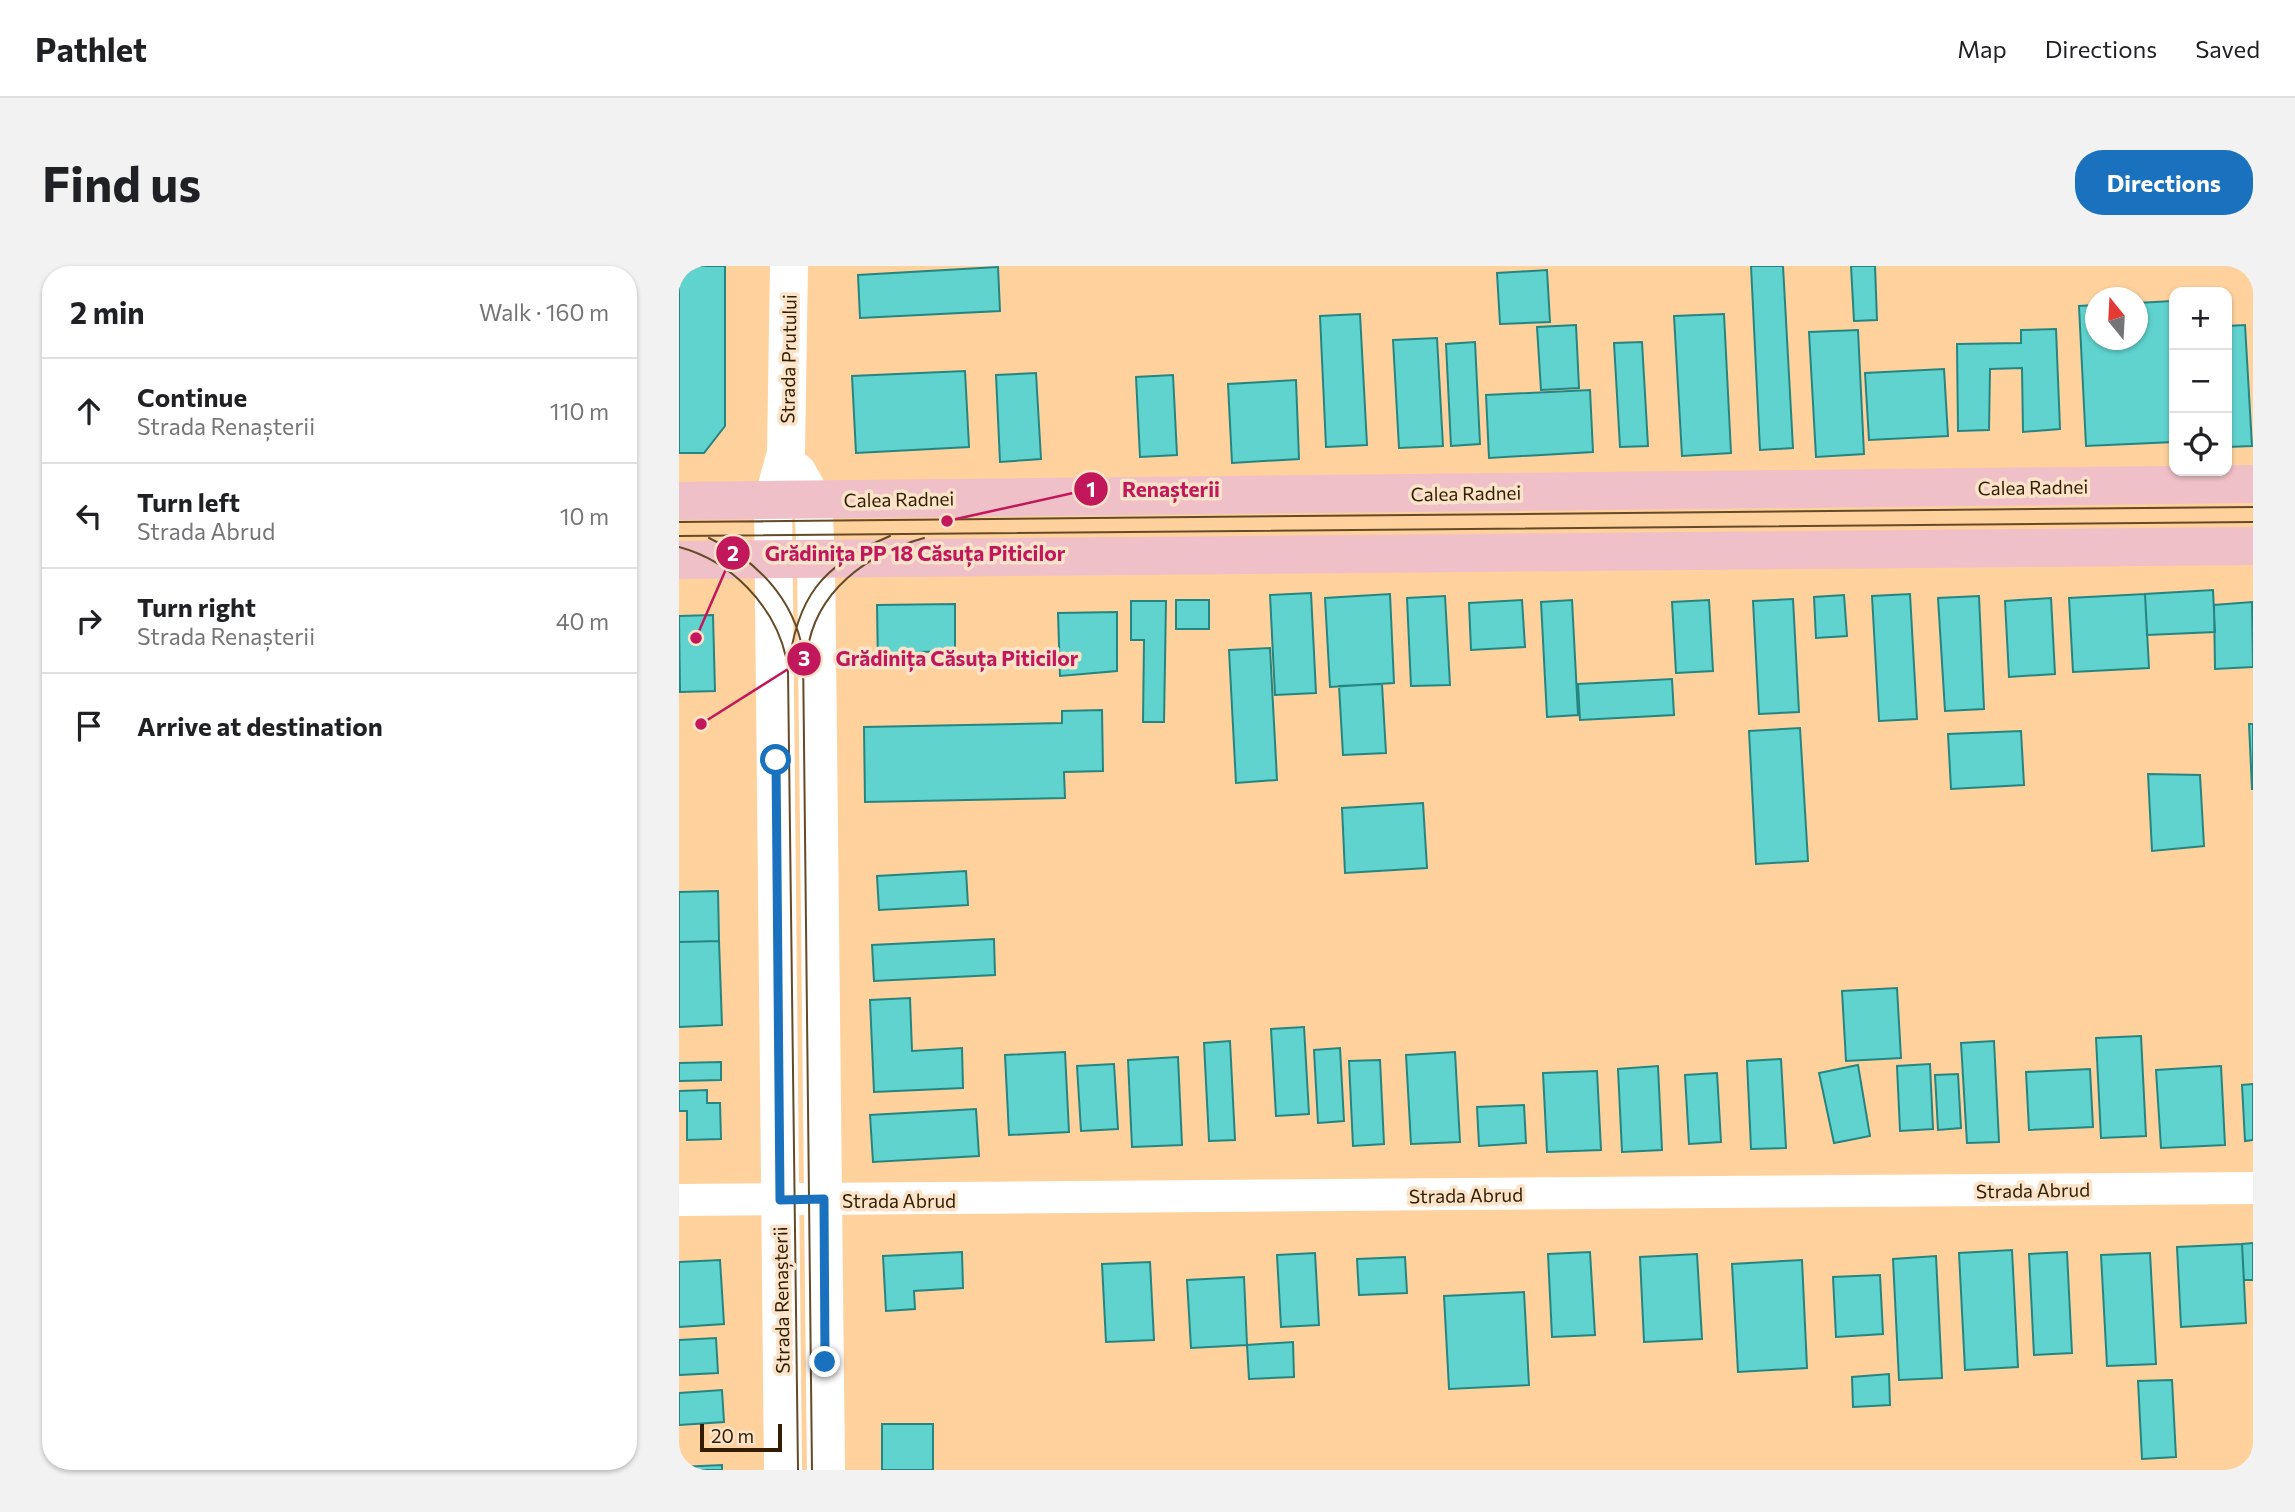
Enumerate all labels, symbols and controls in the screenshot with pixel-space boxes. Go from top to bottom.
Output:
text: Pathlet [35,28,147,69]
text: Map [1957,34,2007,63]
text: Directions [2045,34,2157,63]
text: Saved [2195,34,2260,63]
button: Directions [2075,150,2253,215]
text: Find us [42,152,201,212]
north arrow [2085,287,2148,350]
map controls [2169,287,2232,476]
button: + [2169,287,2232,350]
text: 2 min [70,293,145,330]
street label: Strada Prutului [775,294,801,424]
text: Walk · 160 m [479,298,609,326]
button: − [2169,350,2232,413]
text: Continue [137,381,247,412]
icon: ahead [70,392,108,430]
text: 110 m [550,397,609,425]
text: Strada Renașterii [137,412,315,440]
button: locate [2169,413,2232,476]
callout: Renașterii [1073,468,1234,510]
street label: Calea Radnei [1977,475,2089,499]
text: 1 [1086,476,1096,501]
text: Renașterii [1122,476,1220,503]
street label: Calea Radnei [1410,481,1522,505]
text: Turn left [137,486,240,517]
street label: Calea Radnei [843,487,955,511]
icon: left [70,497,108,535]
text: 10 m [560,502,609,530]
text: Strada Abrud [137,517,275,545]
callout: Grădinița PP 18 Căsuța Piticilor [715,532,1079,574]
text: 2 [727,540,739,565]
text: Grădinița PP 18 Căsuța Piticilor [765,540,1066,567]
text: Turn right [137,591,256,622]
icon: right [70,602,108,640]
text: 40 m [556,607,609,635]
text: Strada Renașterii [137,622,315,650]
callout: Grădinița Căsuța Piticilor [787,638,1093,680]
text: 3 [798,645,810,670]
text: Grădinița Căsuța Piticilor [836,645,1079,672]
icon: arrive [70,707,108,745]
text: Arrive at destination [137,710,383,741]
route start [760,744,791,775]
street label: Strada Abrud [1976,1178,2090,1202]
street label: Strada Abrud [1409,1183,1523,1207]
street label: Strada Abrud [842,1189,956,1212]
street label: Strada Renașterii [768,1226,796,1374]
route end [809,1346,840,1377]
scale bar [700,1421,782,1453]
text: 20 m [711,1424,754,1447]

